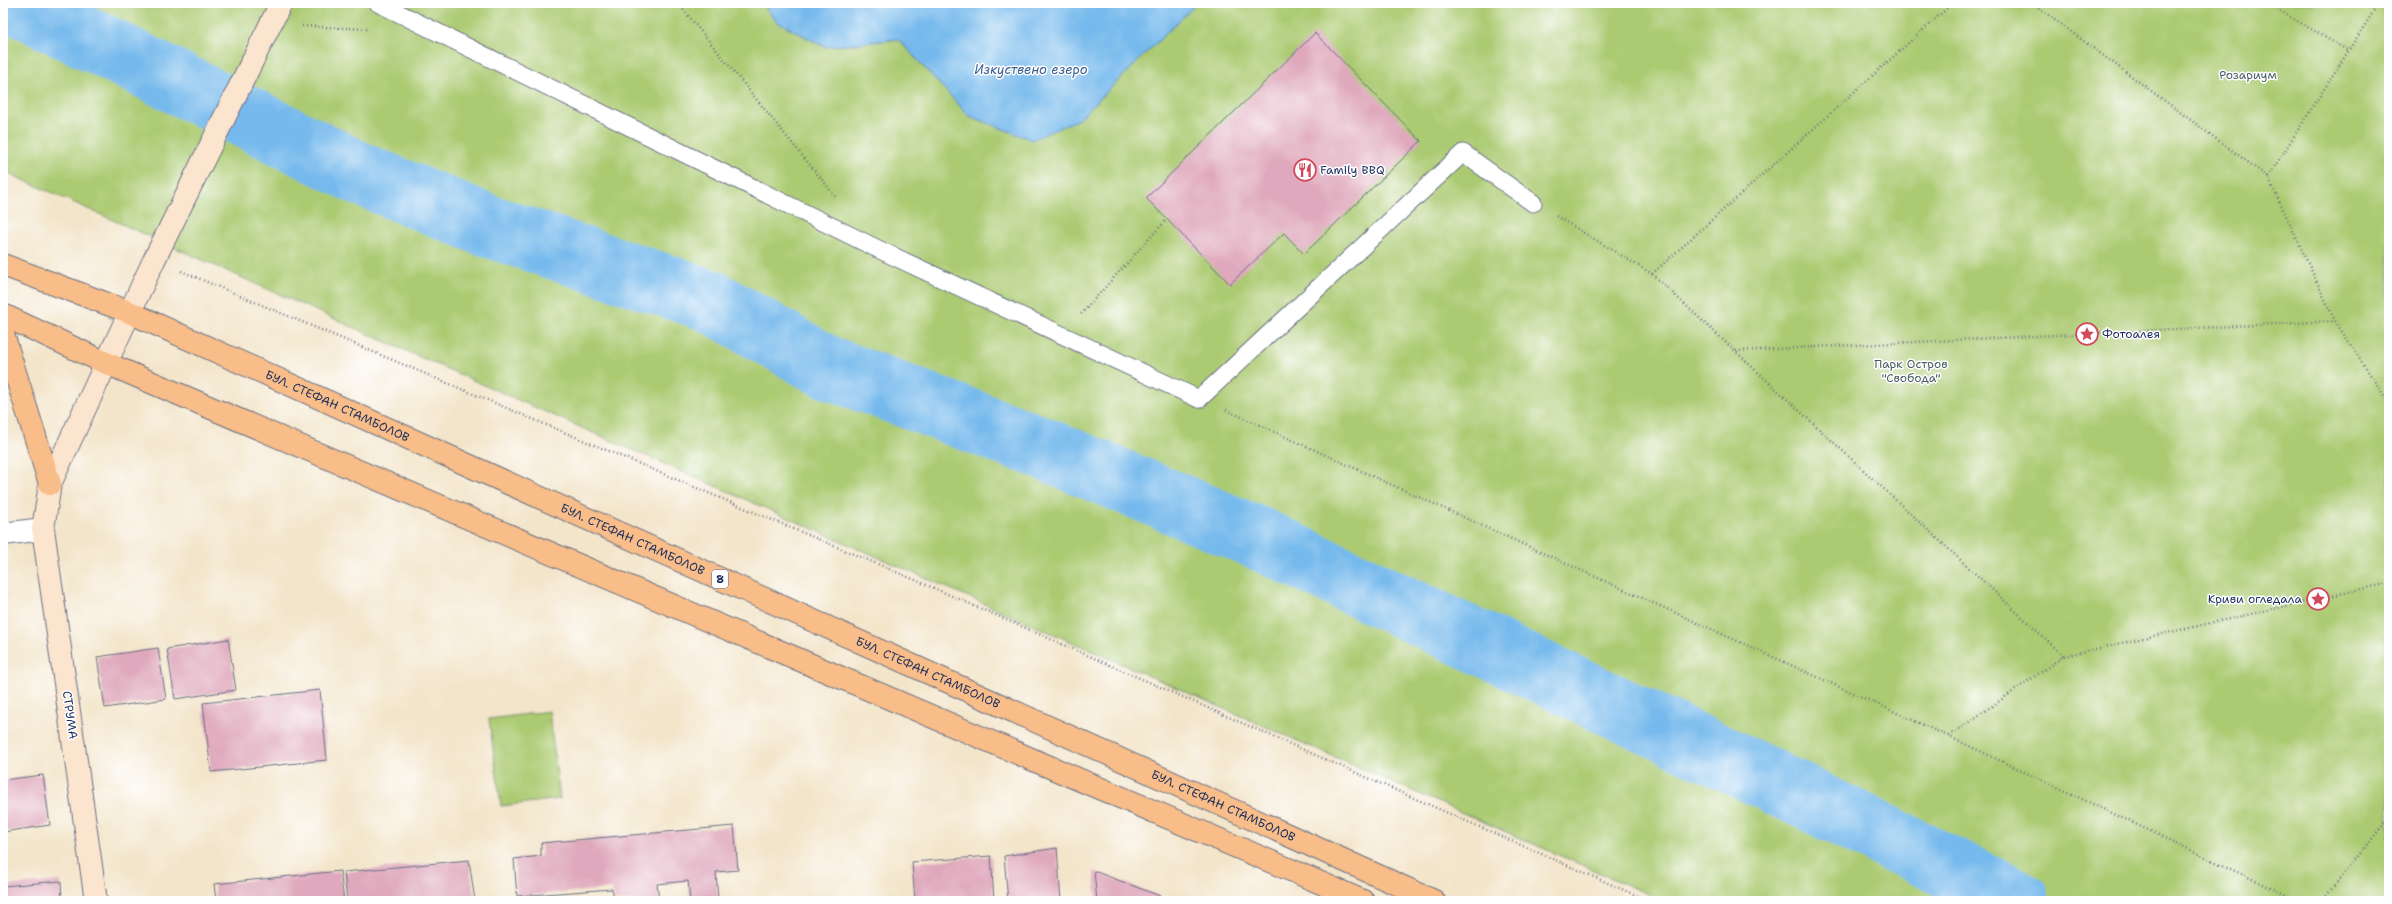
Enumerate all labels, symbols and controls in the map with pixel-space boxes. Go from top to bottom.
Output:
water label: Изкуствено езеро [974,61,1088,78]
park label: Розариум [2219,67,2277,83]
restaurant icon: Family BBQ [1292,157,1318,183]
place label: Family BBQ [1320,162,1385,178]
place icon: Фотоалея [2074,321,2100,347]
place label: Фотоалея [2102,326,2160,342]
park label: Парк Остров "Свобода" [1874,356,1948,386]
street label: БУЛ. СТЕФАН СТАМБОЛОВ [263,366,412,446]
street label: БУЛ. СТЕФАН СТАМБОЛОВ [558,500,707,579]
road number: 8 [712,570,728,588]
place icon: Криви огледала [2305,586,2331,612]
place label: Криви огледала [2208,591,2303,607]
street label: БУЛ. СТЕФАН СТАМБОЛОВ [853,633,1003,712]
street label: СТРУМА [59,690,81,740]
street label: БУЛ. СТЕФАН СТАМБОЛОВ [1149,766,1298,845]

